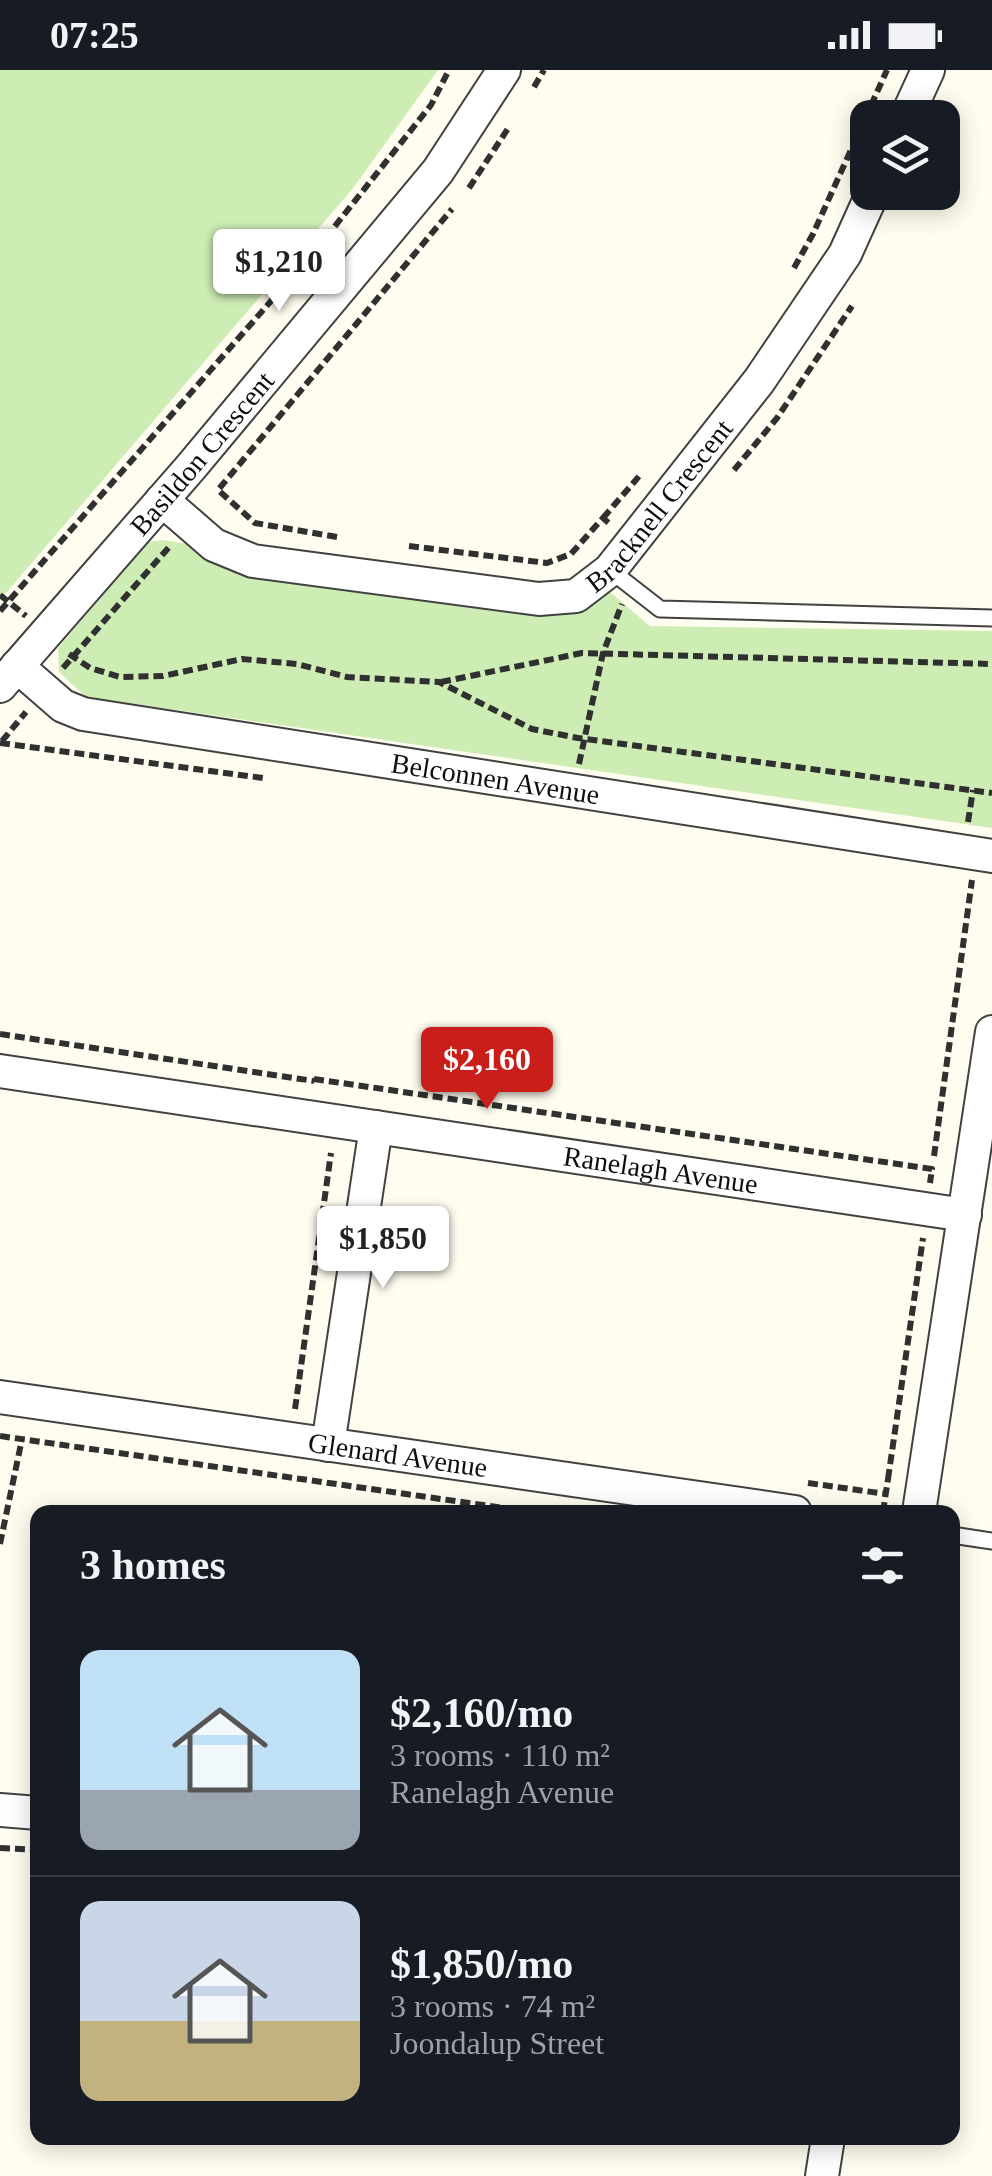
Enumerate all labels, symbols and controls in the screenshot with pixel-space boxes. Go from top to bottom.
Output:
text: 07:25 [50,14,139,56]
map controls [850,100,960,210]
button: layers [850,100,960,210]
pin: $1,210 [198,229,360,314]
text: $1,210 [235,243,323,279]
street label: Basildon Crescent [124,365,280,541]
street label: Bracknell Crescent [580,413,739,599]
street label: Belconnen Avenue [389,747,602,810]
pin: $2,160 [406,1027,568,1112]
text: $2,160 [443,1041,531,1077]
street label: Ranelagh Avenue [561,1140,760,1200]
pin: $1,850 [302,1206,464,1291]
text: $1,850 [339,1220,427,1256]
street label: Glenard Avenue [306,1427,489,1483]
icon: filters [855,1538,910,1593]
text: 3 homes [80,1542,226,1588]
icon: home [160,1690,280,1810]
text: $2,160/mo [390,1690,573,1736]
text: 3 rooms · 110 m² [390,1737,610,1773]
text: Ranelagh Avenue [390,1774,614,1810]
icon: home [160,1941,280,2061]
text: $1,850/mo [390,1941,573,1987]
text: 3 rooms · 74 m² [390,1988,595,2024]
text: Joondalup Street [390,2025,604,2061]

